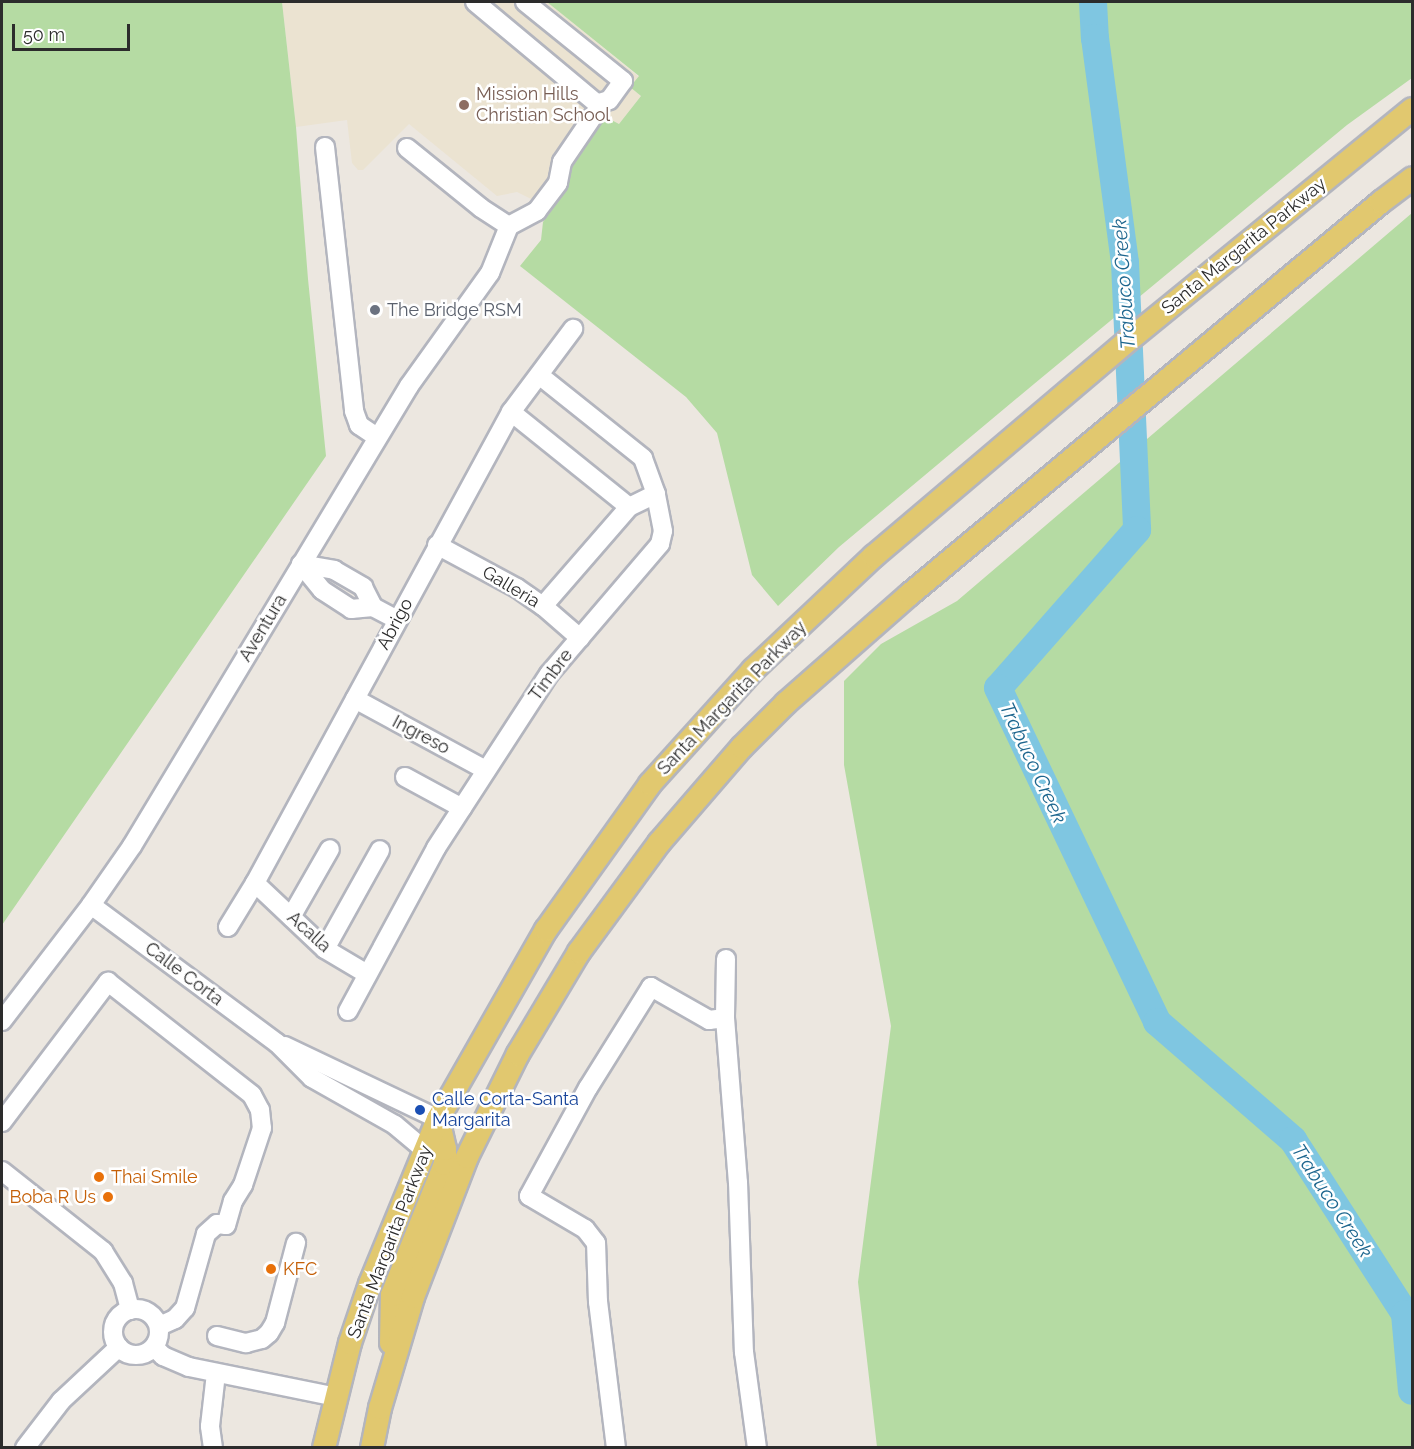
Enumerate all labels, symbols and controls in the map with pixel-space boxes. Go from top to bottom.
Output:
scale bar [15,12,134,50]
text: 50 m [23,24,65,45]
place label: Mission Hills Christian School [476,84,610,127]
marker: Mission Hills Christian School [457,98,471,112]
street label: Santa Margarita Parkway [1157,173,1331,319]
water label: Trabuco Creek [1107,218,1141,350]
place label: The Bridge RSM [387,299,522,321]
marker: The Bridge RSM [368,303,382,317]
street label: Galleria [478,561,544,613]
street label: Aventura [235,590,291,666]
street label: Abrigo [372,594,418,654]
street label: Santa Margarita Parkway [653,617,811,779]
street label: Timbre [525,645,577,705]
water label: Trabuco Creek [995,699,1071,827]
street label: Ingreso [389,711,453,759]
street label: Acalla [283,907,335,957]
street label: Calle Corta [141,938,227,1010]
place label: Calle Corta-Santa Margarita [432,1089,579,1132]
marker: Calle Corta-Santa Margarita [413,1103,427,1117]
water label: Trabuco Creek [1286,1140,1378,1262]
street label: Santa Margarita Parkway [343,1142,437,1342]
place label: Thai Smile [111,1166,198,1188]
marker: Thai Smile [92,1170,106,1184]
place label: Boba R Us [9,1186,96,1208]
marker: Boba R Us [101,1190,115,1204]
place label: KFC [283,1258,317,1280]
marker: KFC [264,1262,278,1276]

